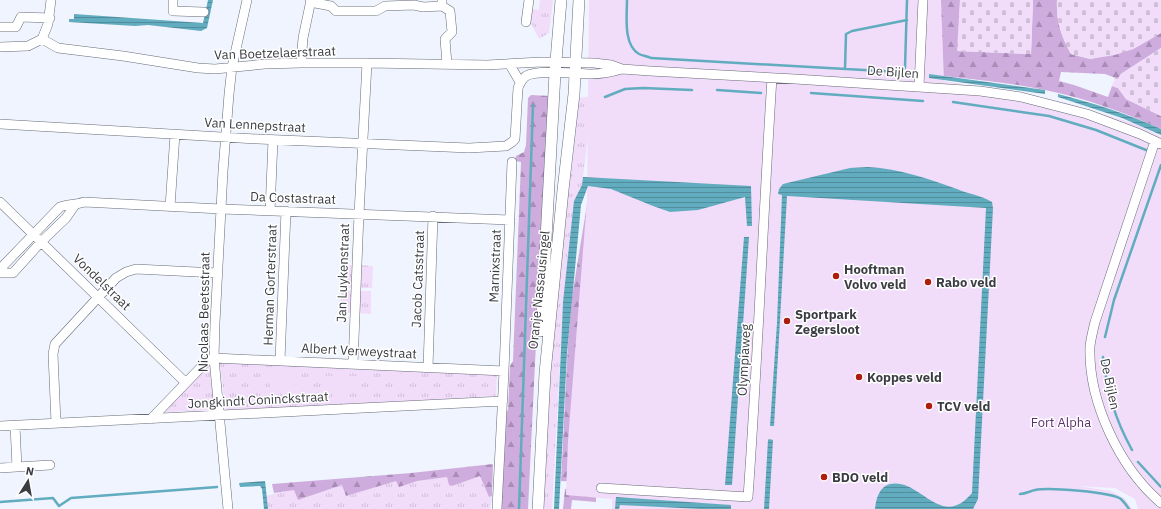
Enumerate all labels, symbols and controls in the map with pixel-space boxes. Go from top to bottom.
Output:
street label: Van Boetzelaerstraat [214,42,336,64]
street label: De Bijlen [866,62,920,82]
street label: Van Lennepstraat [204,114,306,136]
street label: Da Costastraat [250,188,336,208]
street label: Jan Luykenstraat [333,223,353,323]
street label: Herman Gorterstraat [259,224,281,346]
street label: Marnixstraat [485,229,505,303]
street label: Oranje Nassausingel [524,229,554,350]
street label: Jacob Catsstraat [408,230,428,328]
street label: Vondelstraat [69,250,135,314]
street label: Nicolaas Beetsstraat [194,252,214,372]
place label: Hooftman Volvo veld [844,261,907,293]
marker: Hooftman Volvo veld [831,271,841,281]
place label: Rabo veld [936,274,996,291]
marker: Rabo veld [923,277,933,287]
place label: Sportpark Zegersloot [795,306,860,338]
marker: Sportpark Zegersloot [782,316,792,326]
street label: Olympiaweg [734,323,754,396]
street label: Albert Verweystraat [301,339,417,363]
street label: De Bijlen [1096,357,1124,411]
place label: Koppes veld [867,369,942,386]
marker: Koppes veld [854,372,864,382]
street label: Jongkindt Coninckstraat [187,388,329,412]
place label: TCV veld [937,398,990,415]
marker: TCV veld [924,401,934,411]
park label: Fort Alpha [1031,414,1091,431]
north arrow [8,461,48,501]
text: N [25,464,35,479]
place label: BDO veld [832,469,888,486]
marker: BDO veld [819,472,829,482]

